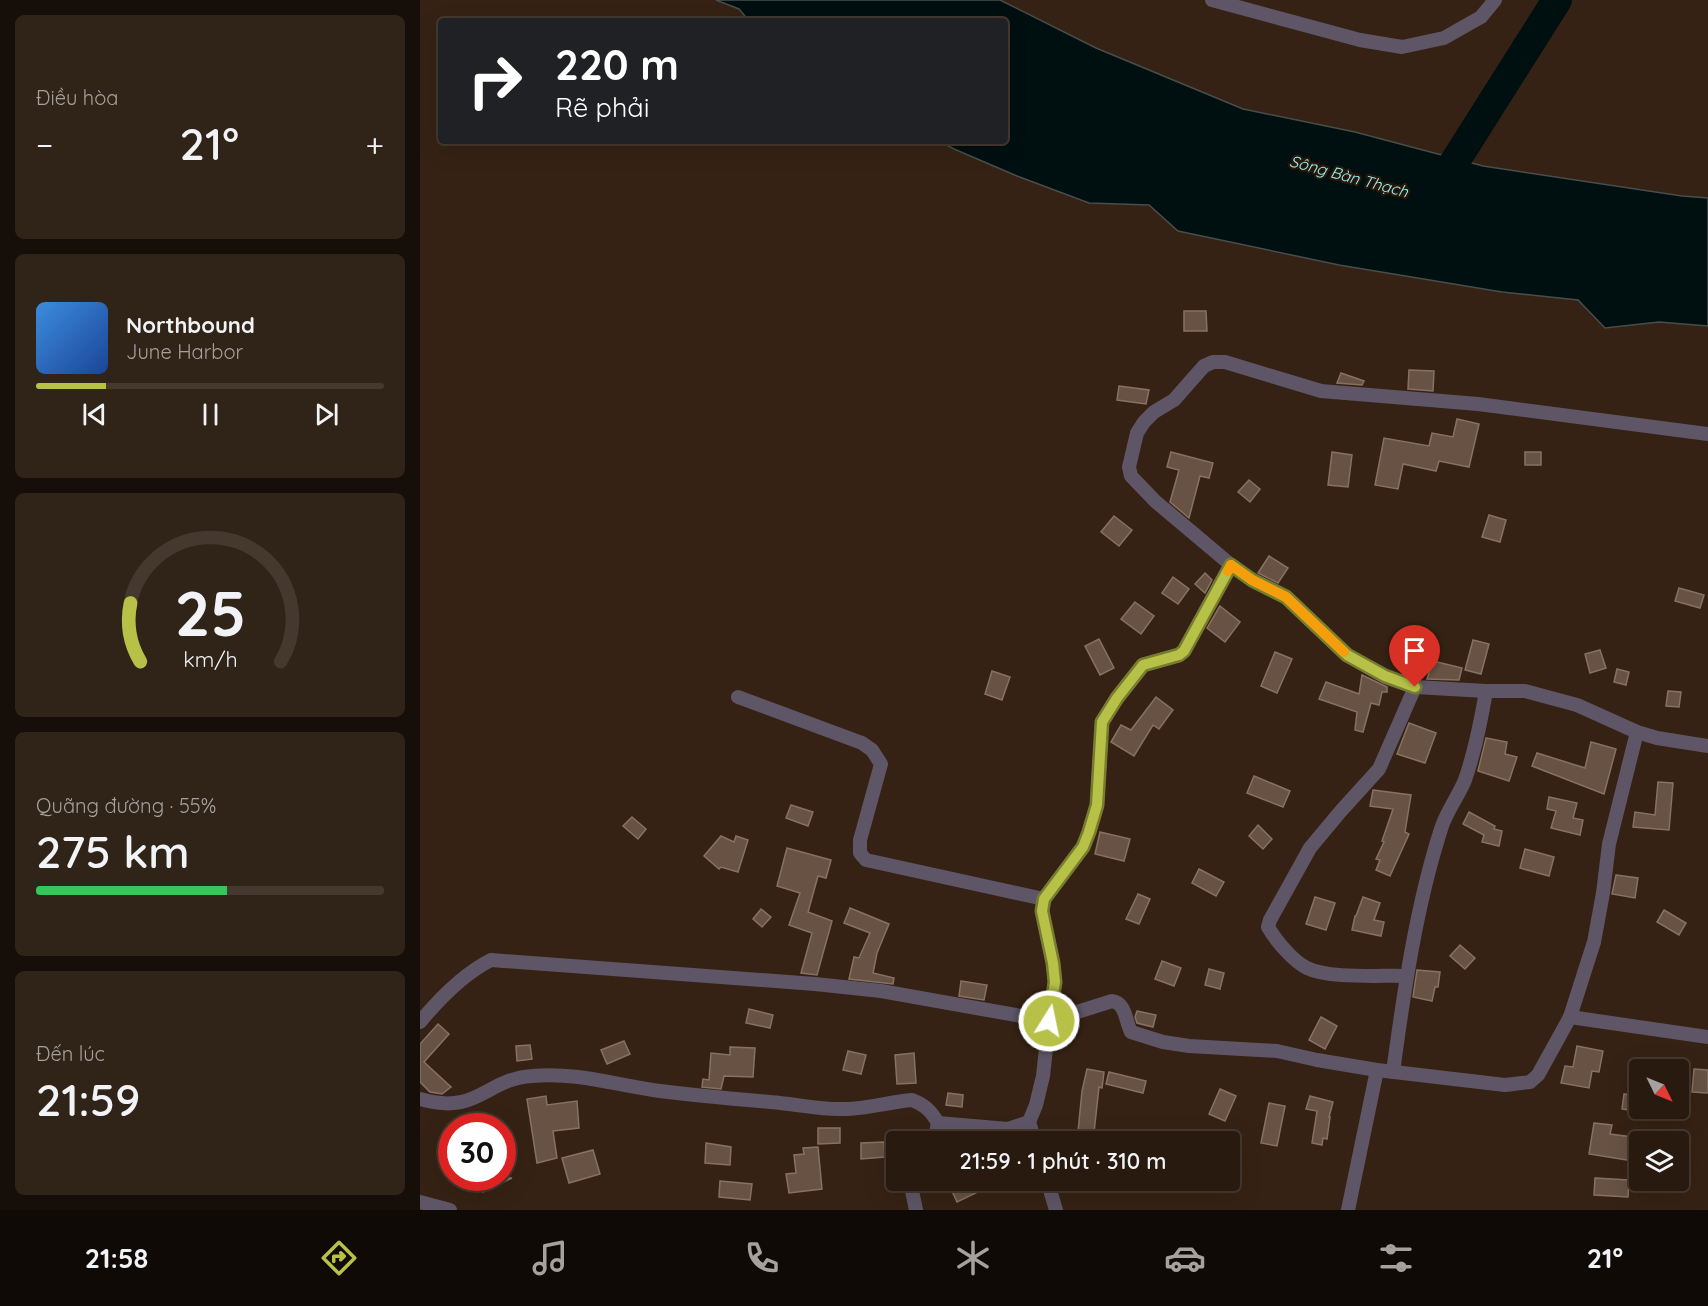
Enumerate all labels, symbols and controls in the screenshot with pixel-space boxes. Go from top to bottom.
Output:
text: 220 m [555,38,679,91]
icon: right [456,42,534,120]
text: Điều hòa [36,85,118,110]
text: Rẽ phải [555,90,649,124]
text: 21° [180,115,239,171]
text: − [36,124,53,165]
text: + [365,124,384,165]
water label: Sông Bàn Thạch [1288,151,1411,202]
text: Northbound [126,311,255,339]
text: June Harbor [126,339,243,364]
icon: previous [78,398,111,431]
icon: pause [194,398,227,431]
icon: next [310,398,343,431]
text: 25 [174,574,246,652]
pin [1389,625,1440,687]
icon: arrive [1398,634,1431,667]
text: km/h [183,646,237,672]
text: Quãng đường · 55% [36,793,216,818]
text: 275 km [36,823,190,879]
position arrow [1017,989,1081,1053]
text: Đến lúc [36,1041,105,1066]
north arrow [1629,1059,1689,1119]
map controls [1629,1059,1689,1191]
text: 21:59 [36,1071,141,1127]
speed limit sign: 30 [438,1113,516,1191]
button: layers [1629,1131,1689,1191]
text: 21:59 · 1 phút · 310 m [959,1147,1167,1175]
icon: directions [318,1237,360,1279]
icon: music [529,1237,571,1279]
icon: phone [741,1237,783,1279]
icon: climate [952,1237,994,1279]
icon: car [1164,1237,1206,1279]
icon: filters [1375,1237,1417,1279]
text: 21:58 [85,1241,148,1275]
text: 21° [1587,1241,1623,1275]

